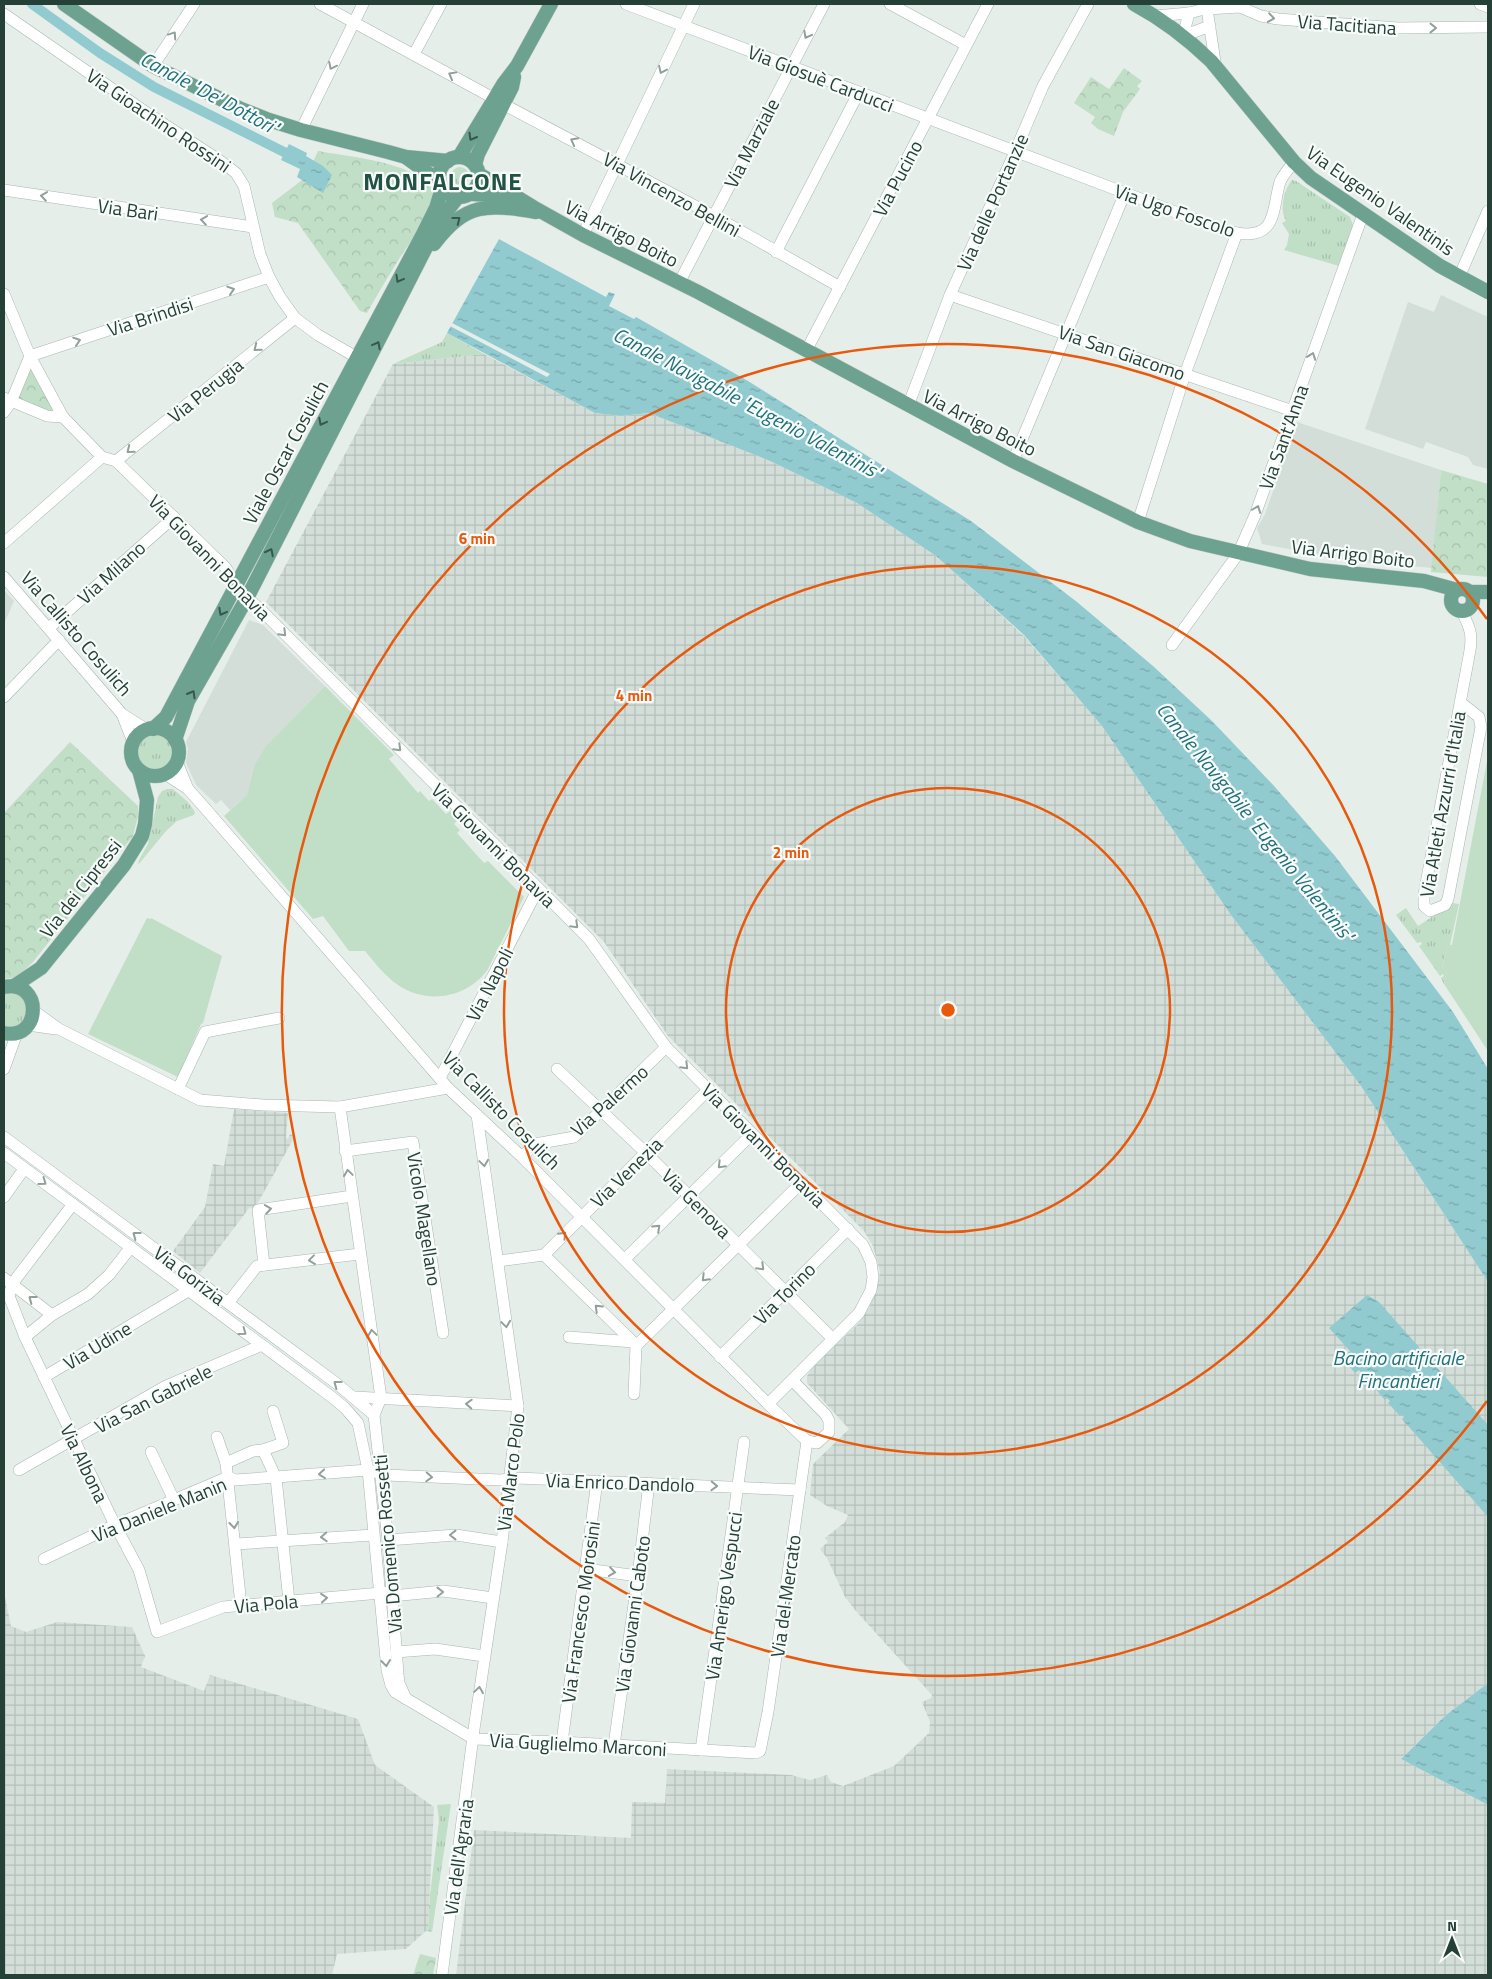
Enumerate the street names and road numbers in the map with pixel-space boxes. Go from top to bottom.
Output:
street label: Via Tacitiana [1296,6,1398,42]
street label: Via Giosuè Carducci [744,37,898,119]
street label: Via Gioachino Rossini [81,61,237,179]
street label: Via Marziale [716,93,786,193]
street label: Via delle Portanzie [949,129,1035,275]
street label: Via Pucino [865,135,929,221]
street label: Via Eugenio Valentinis [1301,138,1461,262]
street label: Via Vincenzo Bellini [598,144,746,244]
street label: Via Ugo Foscolo [1111,176,1239,244]
street label: Via Bari [96,190,160,228]
street label: Via Arrigo Boito [560,192,684,274]
street label: Via Brindisi [103,288,197,344]
street label: Via San Giacomo [1055,317,1189,387]
street label: Via Perugia [161,350,249,430]
street label: Viale Oscar Cosulich [235,375,335,529]
street label: Via Sant'Anna [1251,380,1316,494]
street label: Via Arrigo Boito [918,381,1042,463]
street label: Via Giovanni Bonavia [142,487,278,627]
street label: Via Arrigo Boito [1290,531,1416,575]
street label: Via Milano [70,533,152,611]
street label: Via Callisto Cosulich [14,564,140,702]
street label: Via Atleti Azzurri d'Italia [1411,708,1473,899]
street label: Via Giovanni Bonavia [425,776,563,914]
street label: Via dei Cipressi [32,832,128,944]
street label: Via Napoli [458,942,520,1026]
street label: Via Callisto Cosulich [436,1044,568,1176]
street label: Via Palermo [564,1057,654,1143]
street label: Via Giovanni Bonavia [695,1076,833,1214]
street label: Via Venezia [583,1130,669,1214]
street label: Vicolo Magellano [400,1150,450,1288]
street label: Via Genova [655,1161,739,1245]
street label: Via Gorizia [148,1238,233,1312]
street label: Via Torino [746,1255,822,1331]
street label: Via Udine [57,1313,137,1377]
street label: Via San Gabriele [89,1356,217,1440]
street label: Via Marco Polo [488,1411,532,1533]
street label: Via Albona [53,1419,117,1508]
street label: Via Domenico Rossetti [365,1453,409,1635]
street label: Via Enrico Dandolo [545,1465,695,1499]
street label: Via Daniele Manin [87,1469,231,1549]
street label: Via Amerigo Vespucci [697,1510,749,1682]
street label: Via Francesco Morosini [553,1519,607,1705]
street label: Via del Mercato [762,1533,808,1659]
street label: Via Giovanni Caboto [607,1534,657,1694]
street label: Via Pola [233,1586,300,1620]
street label: Via Guglielmo Marconi [489,1725,667,1763]
street label: Via dell'Agraria [435,1796,481,1917]

